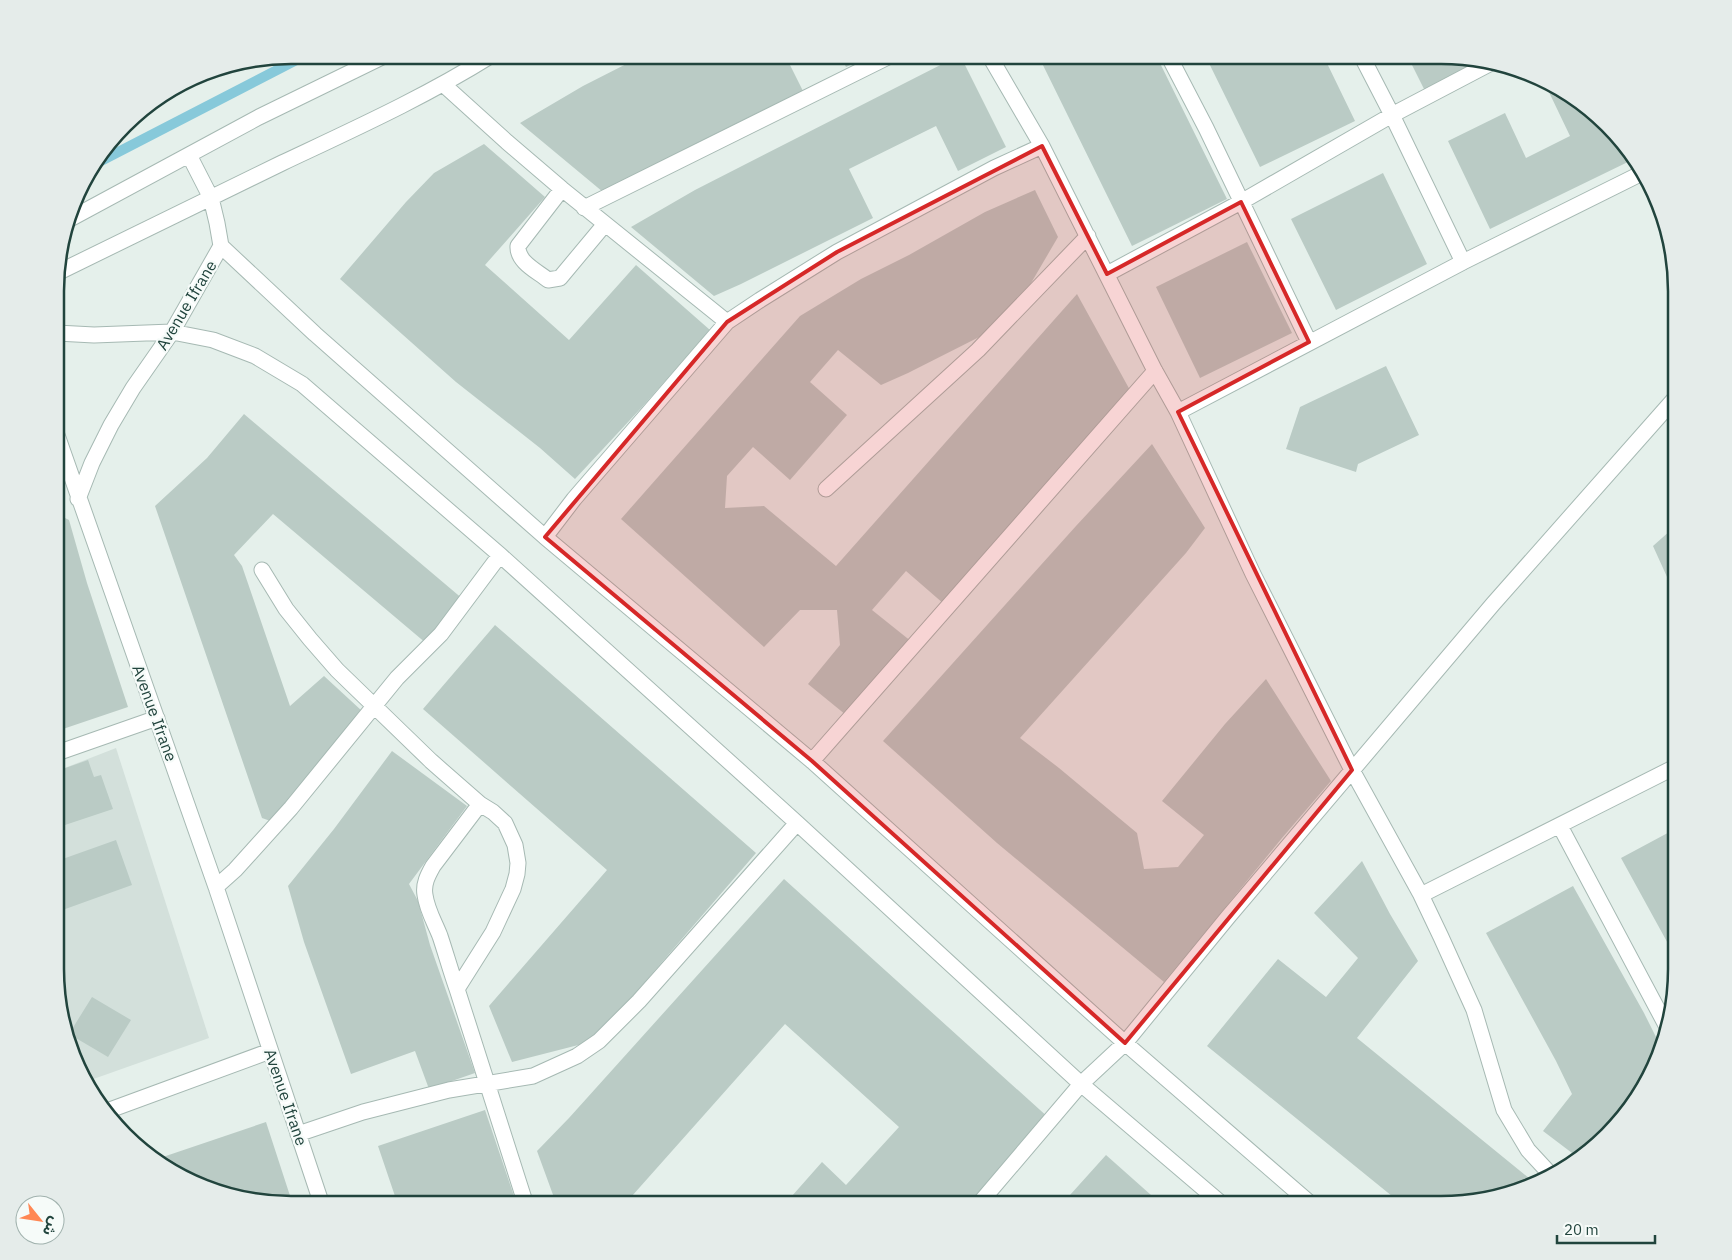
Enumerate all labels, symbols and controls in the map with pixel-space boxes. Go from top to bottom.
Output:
street label: Avenue Ifrane [151,256,221,353]
street label: Avenue Ifrane [128,662,182,764]
street label: Avenue Ifrane [260,1046,312,1148]
north arrow [15,1195,65,1245]
scale bar [1557,1212,1654,1244]
text: ش [39,1214,64,1239]
text: 20 m [1564,1220,1599,1239]

